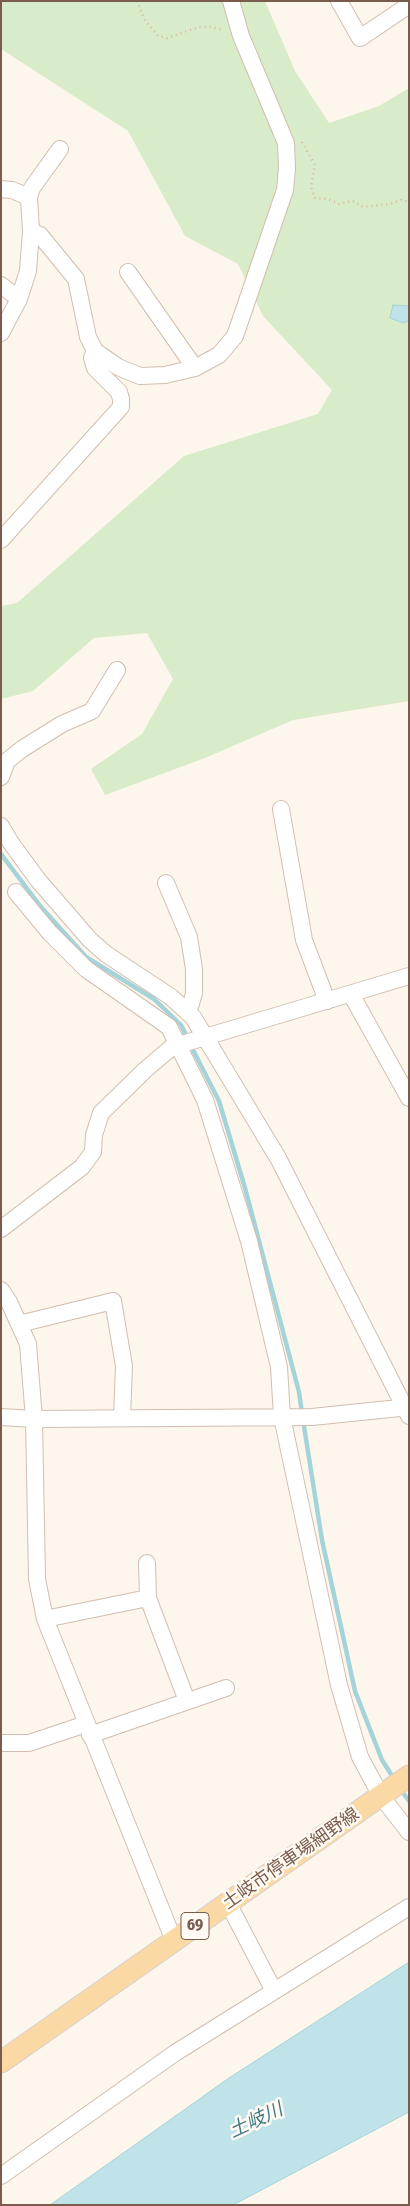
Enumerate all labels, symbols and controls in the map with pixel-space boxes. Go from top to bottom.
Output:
street label: 土岐市停車場細野線 [218,1804,364,1914]
road number: 69 [181,1912,209,1940]
water label: 土岐川 [225,2099,287,2143]

